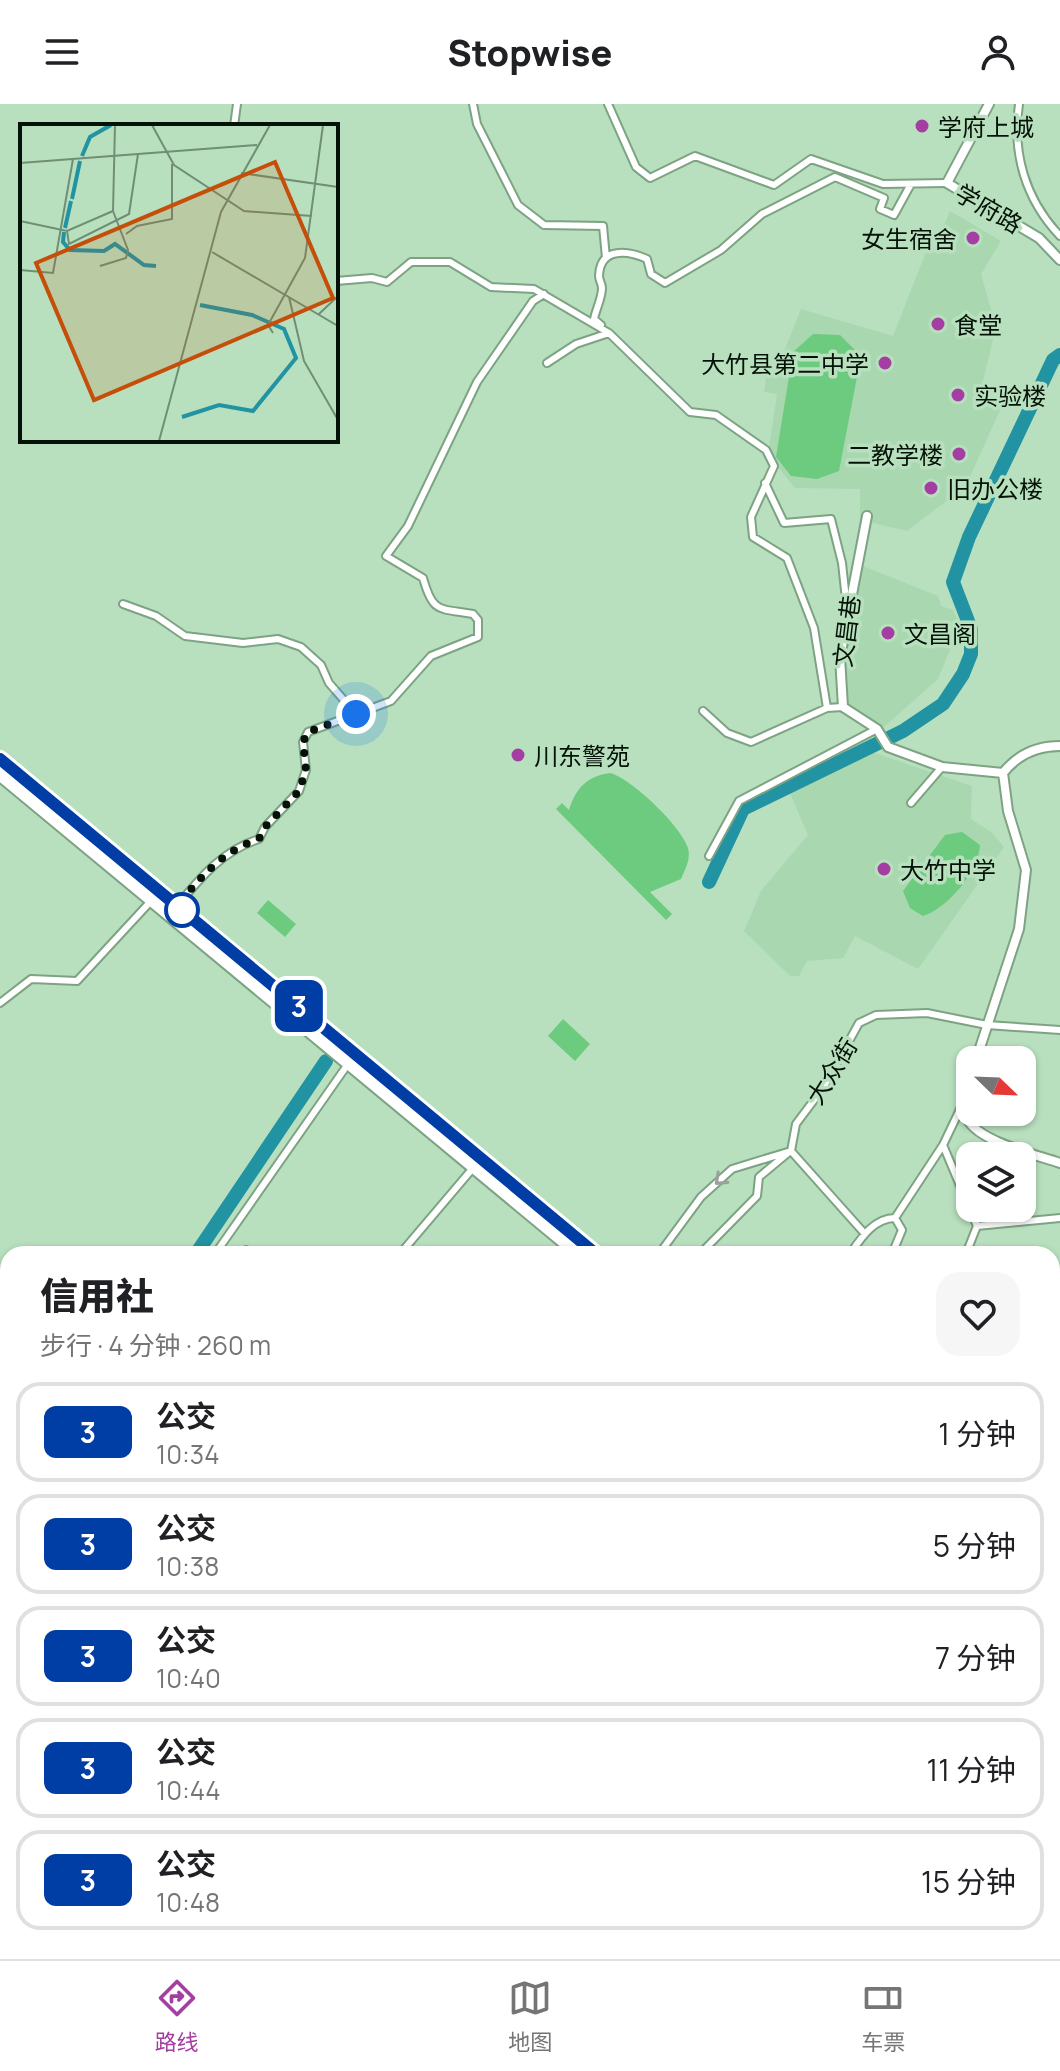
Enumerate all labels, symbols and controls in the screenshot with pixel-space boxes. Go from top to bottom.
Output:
text: Stopwise [448,28,612,77]
icon: menu [40,30,84,74]
icon: person [976,30,1020,74]
place label: 学府上城 [938,110,1034,143]
marker: 学府上城 [913,117,931,135]
inset map [20,124,338,442]
street label: 学府路 [950,176,1028,240]
place label: 女生宿舍 [861,222,957,255]
marker: 女生宿舍 [964,229,982,247]
place label: 食堂 [954,308,1002,341]
marker: 食堂 [929,315,947,333]
place label: 大竹县第二中学 [701,347,869,380]
marker: 大竹县第二中学 [876,354,894,372]
place label: 实验楼 [974,379,1046,412]
marker: 实验楼 [949,386,967,404]
place label: 二教学楼 [847,438,943,471]
marker: 二教学楼 [950,445,968,463]
place label: 旧办公楼 [947,472,1043,505]
marker: 旧办公楼 [922,479,940,497]
street label: 文昌巷 [825,593,867,669]
place label: 文昌阁 [904,617,976,650]
marker: 文昌阁 [879,624,897,642]
your location [336,694,376,734]
place label: 川东警苑 [534,739,630,772]
marker: 川东警苑 [509,746,527,764]
place label: 大竹中学 [900,853,996,886]
marker: 大竹中学 [875,860,893,878]
unlabelled marker [165,893,199,927]
line badge: 3 [273,980,325,1032]
text: 3 [291,987,307,1025]
street label: 大众街 [798,1032,864,1110]
north arrow [956,1046,1036,1126]
map controls [956,1046,1036,1222]
button: layers [956,1142,1036,1222]
one-way arrow [715,1170,729,1185]
text: 信用社 [40,1269,154,1321]
button: heart [936,1272,1020,1356]
text: 步行 · 4 分钟 · 260 m [40,1327,271,1363]
text: 公交 [156,1395,216,1436]
text: 3 [80,1413,96,1451]
text: 1 分钟 [938,1413,1016,1454]
text: 10:34 [156,1436,219,1472]
text: 公交 [156,1507,216,1548]
text: 3 [80,1525,96,1563]
text: 5 分钟 [933,1525,1016,1566]
text: 10:38 [156,1548,219,1584]
text: 公交 [156,1619,216,1660]
text: 3 [80,1637,96,1675]
text: 7 分钟 [935,1637,1016,1678]
text: 10:40 [156,1660,221,1696]
text: 公交 [156,1731,216,1772]
text: 3 [80,1749,96,1787]
text: 11 分钟 [927,1749,1016,1790]
text: 10:44 [156,1772,221,1808]
text: 公交 [156,1843,216,1884]
text: 3 [80,1861,96,1899]
text: 15 分钟 [921,1861,1016,1902]
text: 10:48 [156,1884,220,1920]
tab: 路线 [155,1976,199,2057]
tab: 地图 [508,1976,552,2057]
tab: 车票 [861,1976,905,2057]

